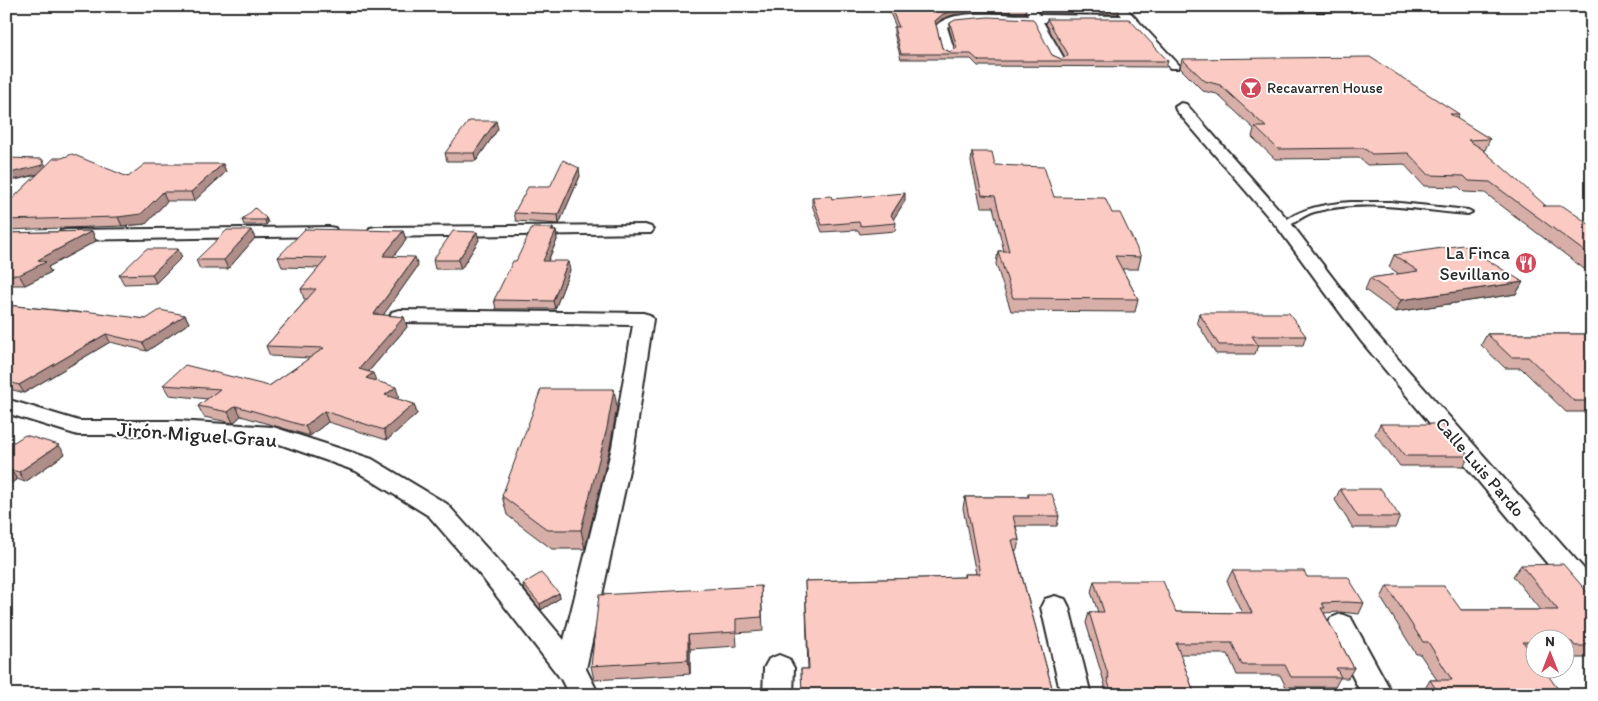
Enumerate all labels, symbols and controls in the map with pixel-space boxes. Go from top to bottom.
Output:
bar icon: Recavarren House [1239,76,1263,100]
place label: Recavarren House [1267,79,1383,97]
place label: La Finca Sevillano [1440,242,1511,285]
restaurant icon: La Finca Sevillano [1514,251,1538,275]
street label: Calle Luis Pardo [1431,413,1529,521]
street label: Jirón Miguel Grau [116,416,278,452]
north arrow [1526,628,1576,678]
text: N [1545,633,1555,650]

